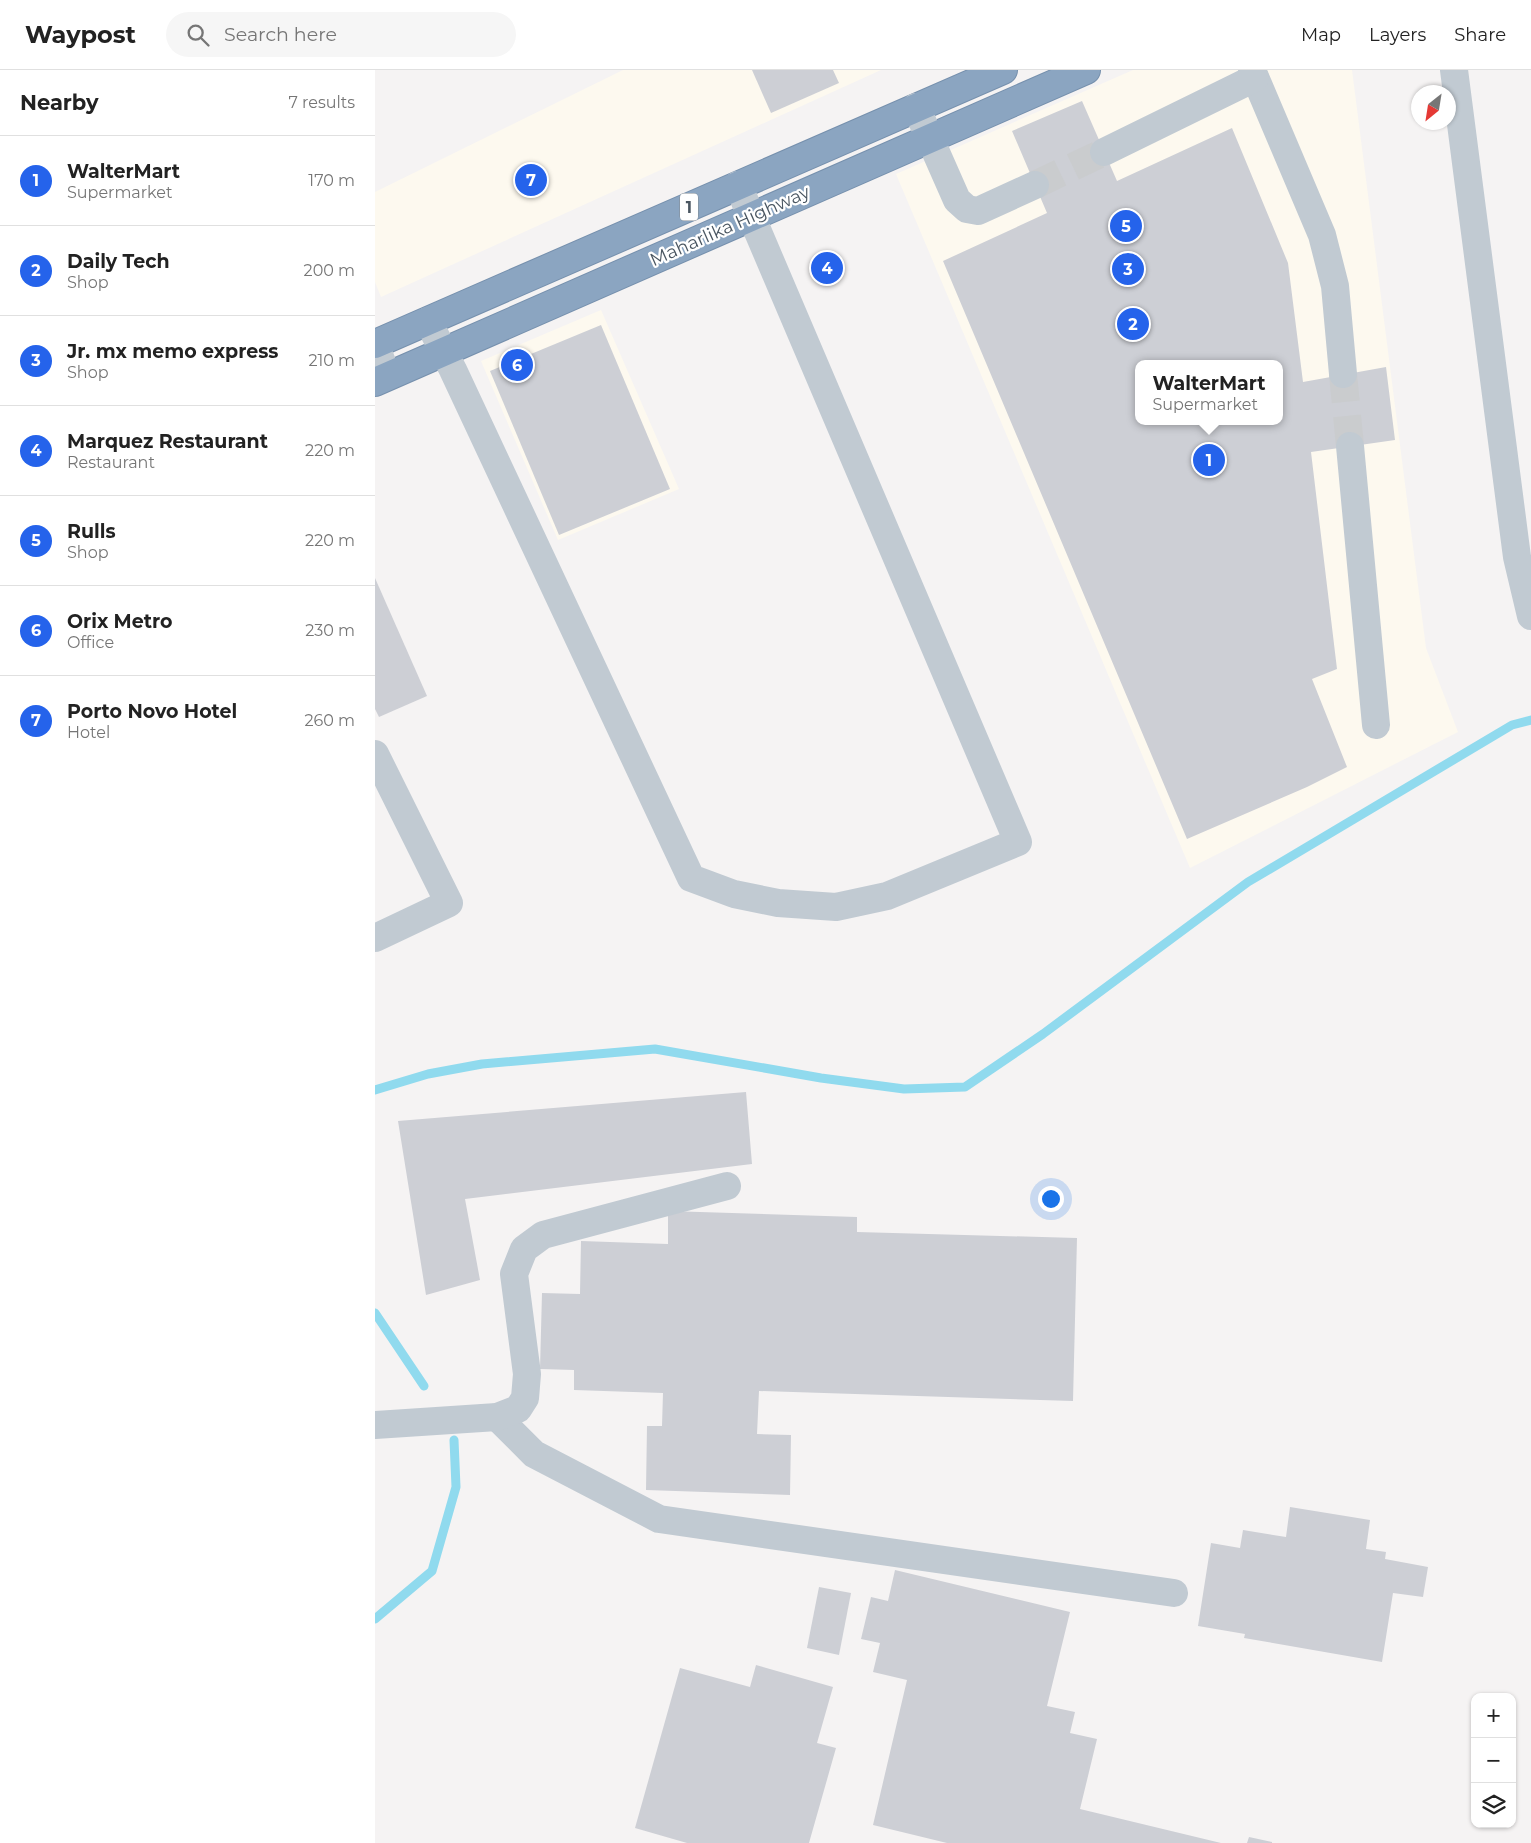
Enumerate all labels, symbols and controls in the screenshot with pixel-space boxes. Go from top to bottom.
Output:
search box [166,12,516,57]
text: Waypost [25,20,136,49]
icon: search [184,21,212,49]
text: Search here [224,23,337,46]
text: Map [1301,24,1341,46]
text: Layers [1369,24,1426,46]
text: Share [1454,24,1506,46]
north arrow [1411,85,1456,130]
text: Nearby [20,90,99,115]
text: 7 results [288,93,355,112]
text: WalterMart [67,160,180,183]
pin: 7 [515,161,547,199]
text: 1 [33,171,39,190]
text: 170 m [308,171,355,190]
street label: Maharlika Highway [647,181,814,271]
text: Supermarket [67,183,173,202]
road number: 1 [680,194,698,220]
pin: 5 [1110,207,1142,245]
pin: 4 [811,249,843,287]
text: Daily Tech [67,250,170,273]
pin: 3 [1112,250,1144,288]
text: 2 [31,261,41,280]
text: 200 m [304,261,355,280]
text: Shop [67,273,109,292]
pin: 2 [1117,305,1149,343]
text: Jr. mx memo express [67,340,278,363]
pin: 6 [501,346,533,384]
text: 3 [31,351,41,370]
text: 210 m [308,351,355,370]
popup [1135,360,1283,425]
text: Shop [67,363,109,382]
text: WalterMart [1152,372,1266,395]
text: Supermarket [1152,395,1258,414]
text: Marquez Restaurant [67,430,268,453]
text: 4 [30,441,42,460]
text: 220 m [305,441,355,460]
pin: 1 [1193,441,1225,479]
text: Restaurant [67,453,155,472]
text: Rulls [67,520,116,543]
text: 5 [31,531,41,550]
text: 220 m [305,531,355,550]
text: Shop [67,543,109,562]
text: Orix Metro [67,610,172,633]
text: 6 [31,621,41,640]
text: 230 m [305,621,355,640]
text: Office [67,633,114,652]
text: Porto Novo Hotel [67,700,237,723]
text: 7 [31,711,41,730]
text: 260 m [304,711,355,730]
text: Hotel [67,723,110,742]
your location [1038,1186,1064,1212]
map controls [1471,1693,1516,1828]
button: + [1471,1693,1516,1738]
button: − [1471,1738,1516,1783]
button: layers [1471,1783,1516,1828]

